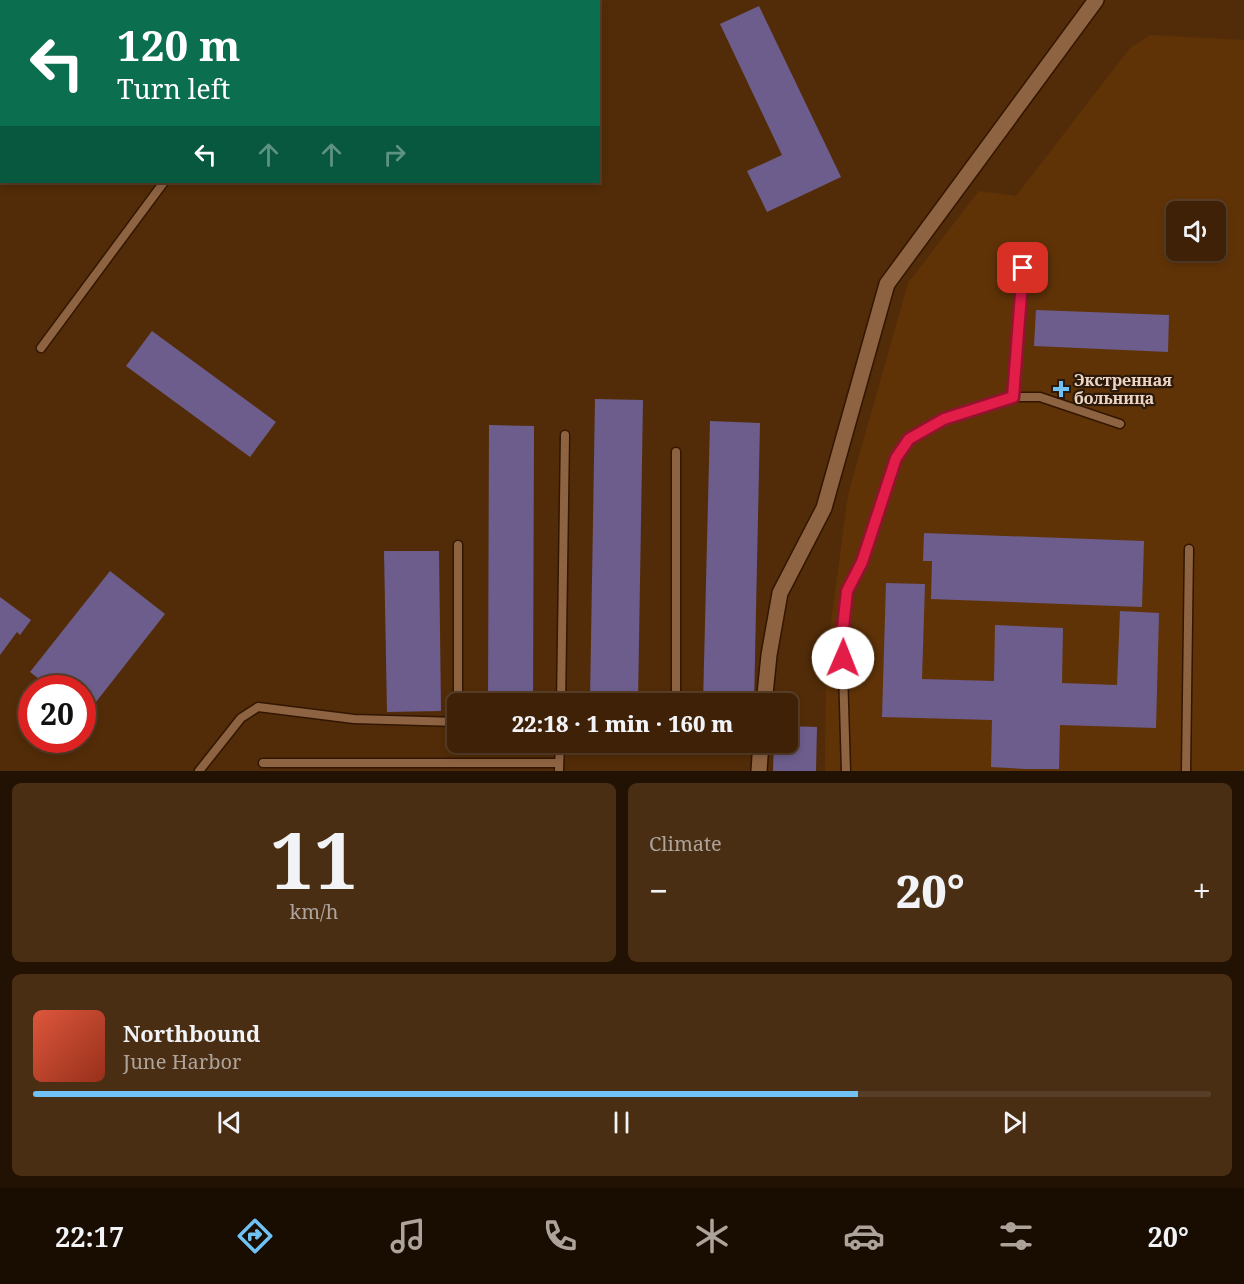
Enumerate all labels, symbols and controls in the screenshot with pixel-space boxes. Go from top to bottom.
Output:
text: 120 m [117,16,241,73]
icon: left [18,24,96,102]
text: Turn left [117,70,230,107]
icon: left [189,138,222,171]
icon: ahead [252,138,285,171]
icon: ahead [315,138,348,171]
icon: right [378,138,411,171]
map controls [1166,201,1226,261]
button: sound [1166,201,1226,261]
pin [997,242,1048,293]
icon: arrive [1006,251,1039,284]
place label: Экстренная больница [1074,369,1172,409]
marker: Экстренная больница [1052,380,1070,398]
position arrow [811,626,875,690]
speed limit sign: 20 [18,675,96,753]
text: 22:18 · 1 min · 160 m [512,708,733,738]
text: 11 [270,806,358,912]
text: Climate [649,830,722,857]
text: 20° [896,860,965,921]
text: − [649,868,668,913]
text: + [1193,868,1211,913]
text: km/h [289,898,339,925]
text: Northbound [123,1018,260,1048]
text: June Harbor [123,1048,241,1075]
icon: previous [213,1106,246,1139]
icon: pause [605,1106,638,1139]
icon: next [998,1106,1031,1139]
icon: directions [234,1215,276,1257]
icon: music [387,1215,429,1257]
icon: phone [539,1215,581,1257]
icon: climate [691,1215,733,1257]
icon: car [843,1215,885,1257]
icon: filters [995,1215,1037,1257]
text: 22:17 [55,1218,124,1255]
text: 20° [1148,1218,1189,1255]

